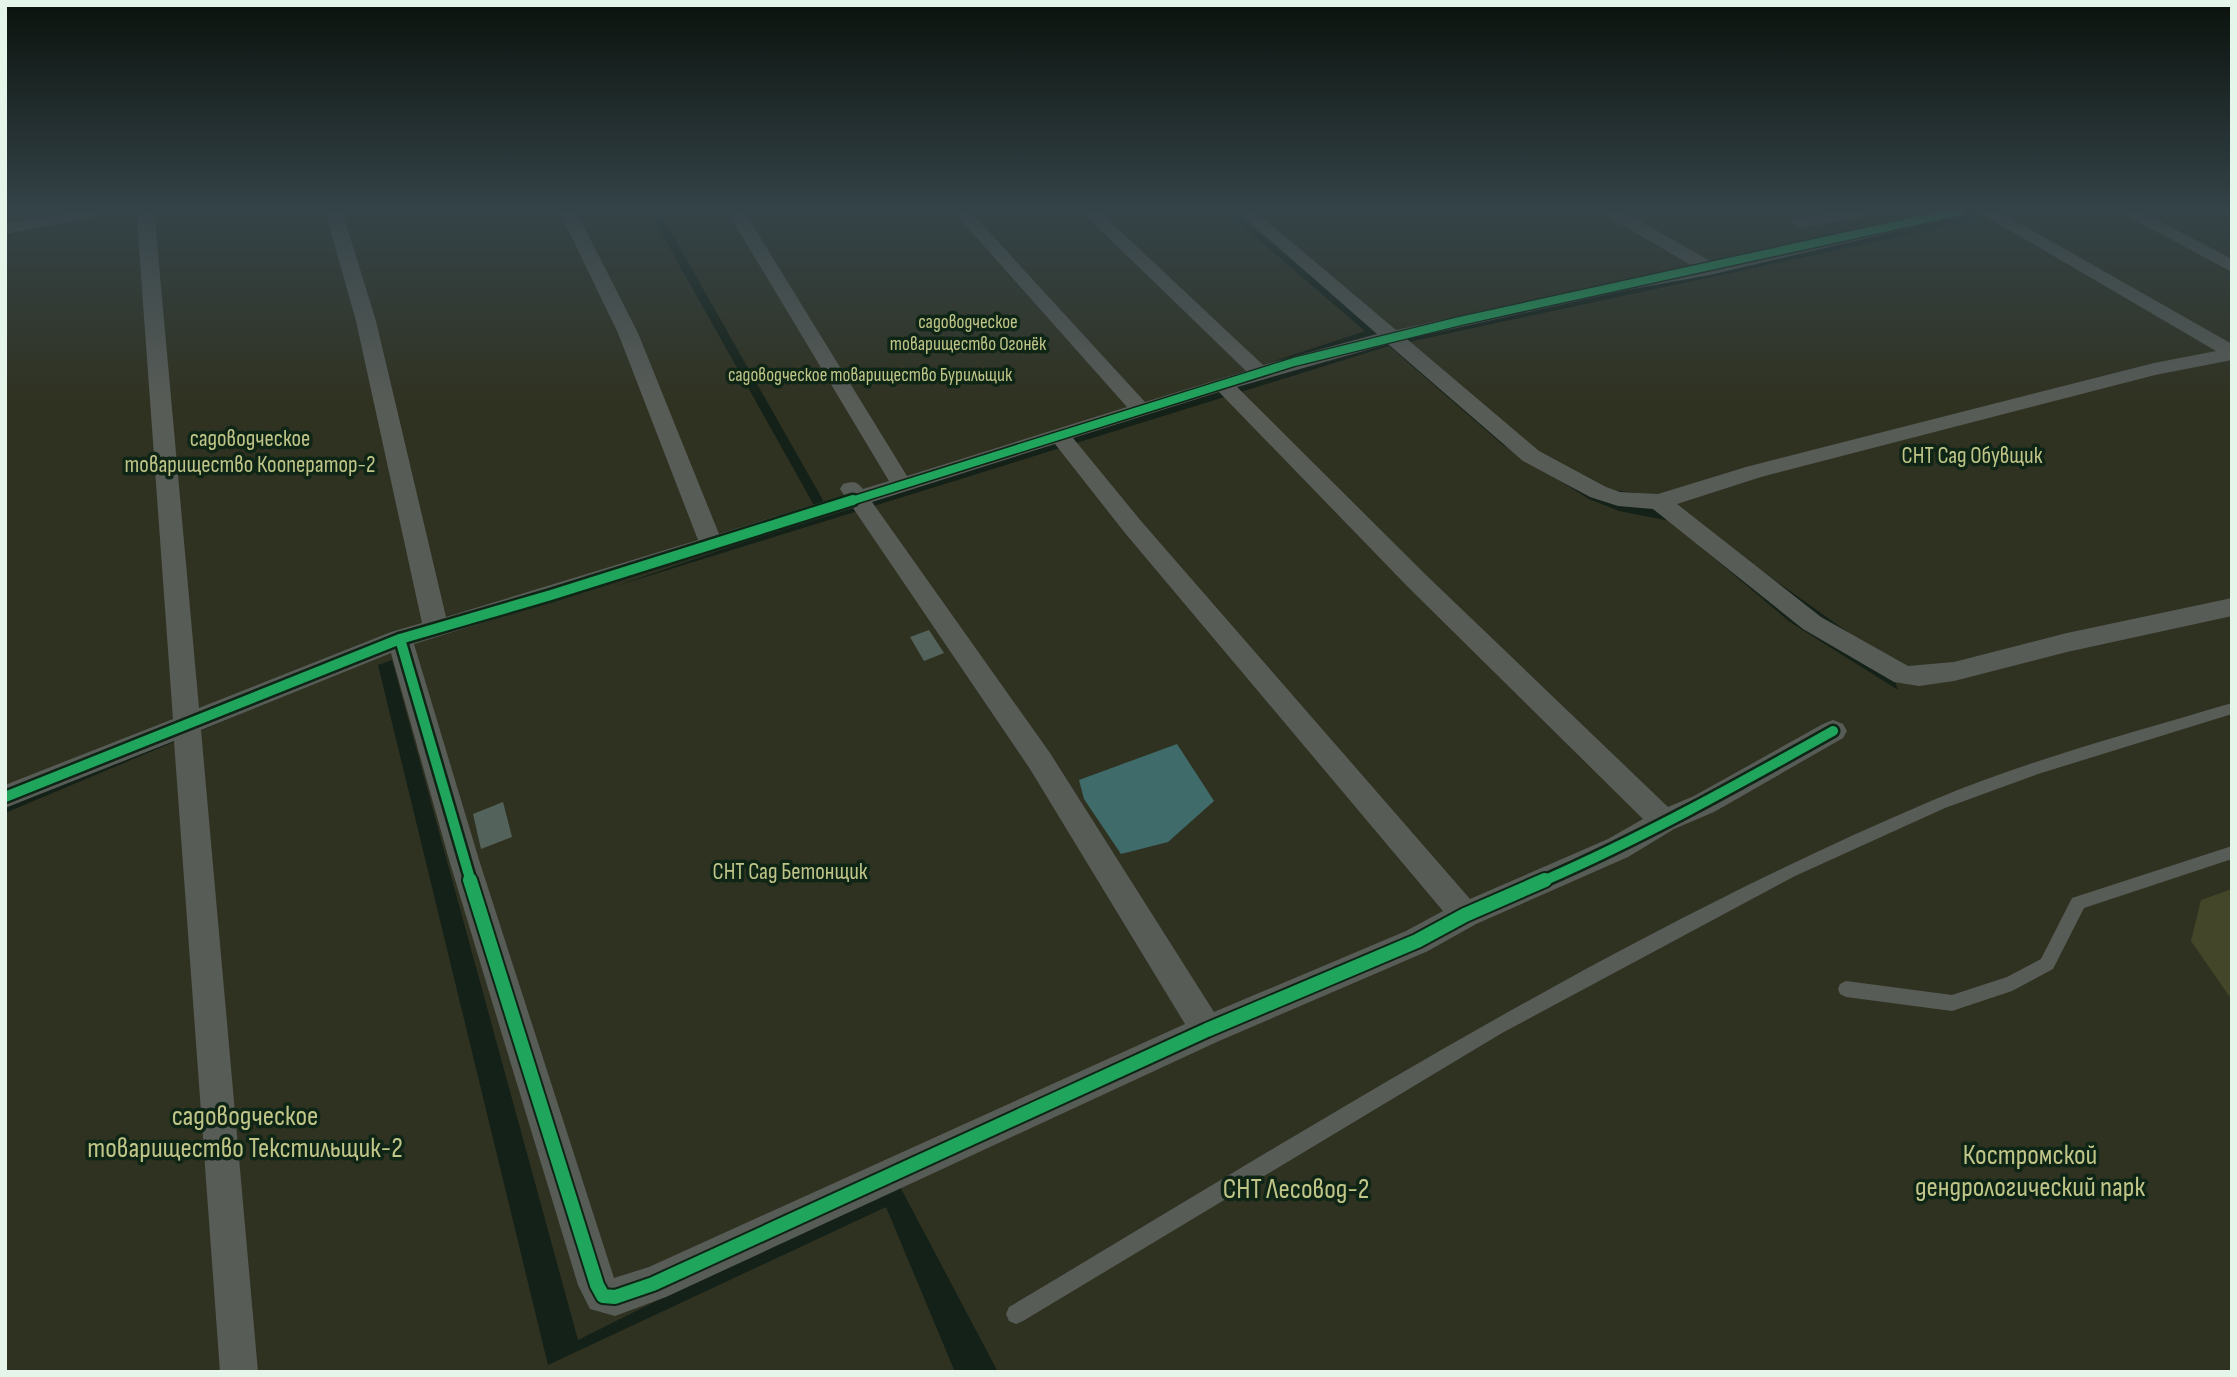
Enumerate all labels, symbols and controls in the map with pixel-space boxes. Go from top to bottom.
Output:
park label: садоводческое товарищество Огонёк [890,311,1047,356]
park label: садоводческое товарищество Бурильщик [728,364,1013,387]
park label: садоводческое товарищество Кооператор-2 [125,425,375,479]
park label: СНТ Сад Обувщик [1902,442,2043,470]
park label: СНТ Сад Бетонщик [713,858,868,886]
park label: садоводческое товарищество Текстильщик-2 [87,1100,403,1165]
park label: Костромской дендрологический парк [1915,1139,2145,1204]
park label: СНТ Лесовод-2 [1223,1173,1369,1206]

